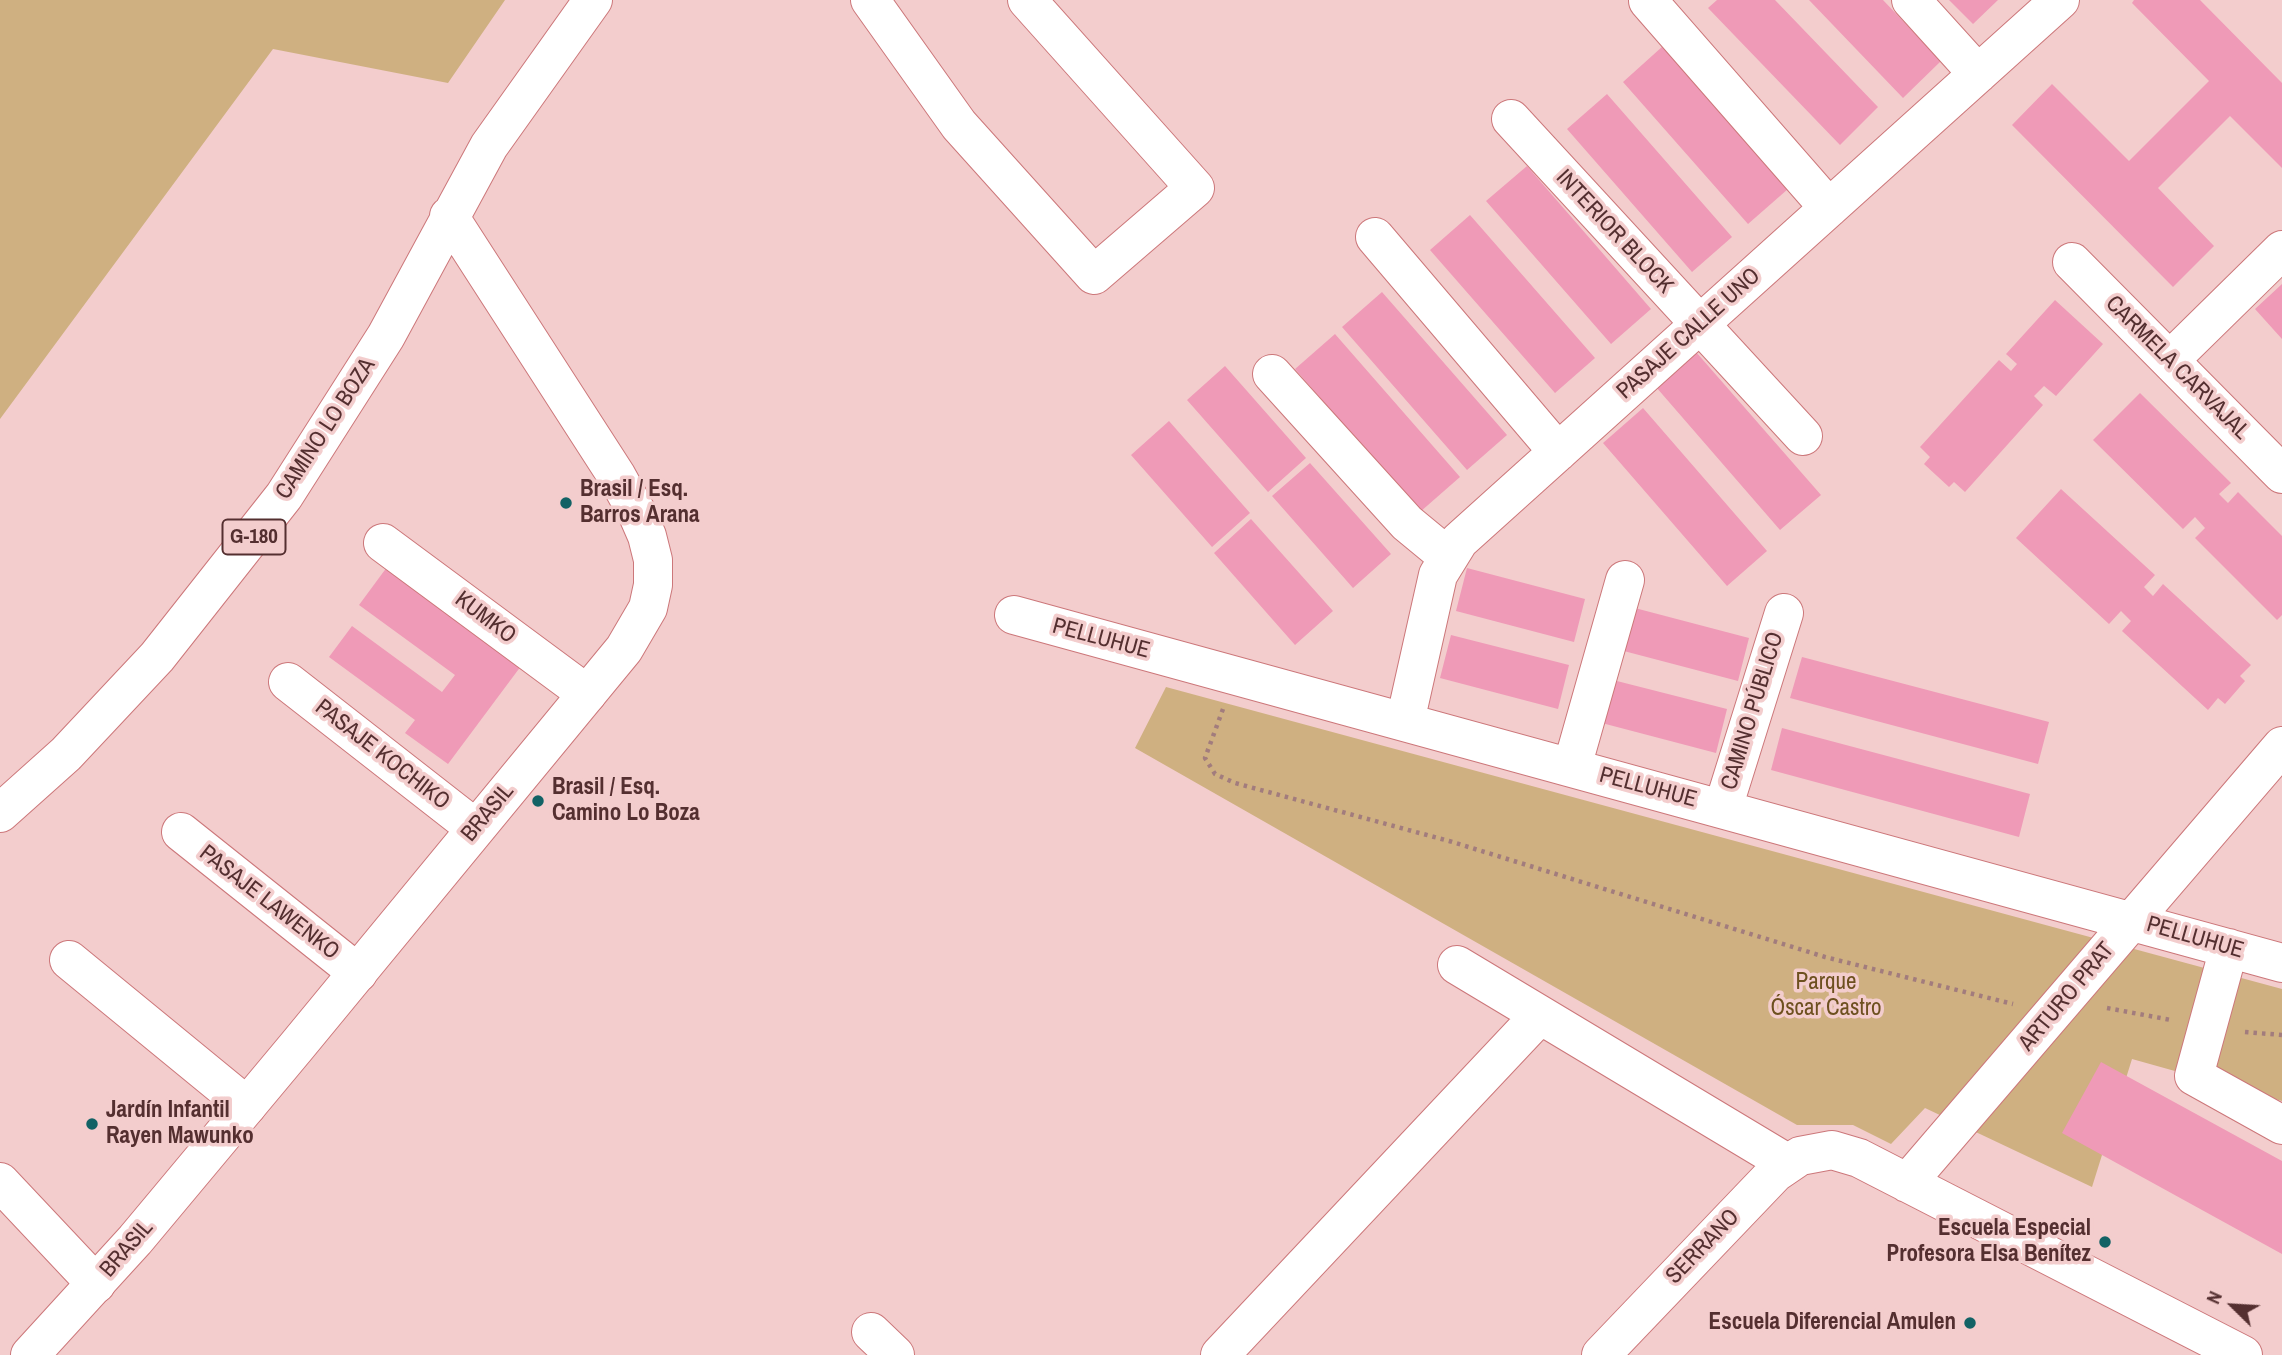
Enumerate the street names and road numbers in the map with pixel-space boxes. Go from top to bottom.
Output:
street label: INTERIOR BLOCK [1550,164,1678,300]
street label: PASAJE CALLE UNO [1612,262,1766,406]
street label: CARMELA CARVAJAL [2099,290,2255,446]
street label: CAMINO LO BOZA [270,353,382,505]
road number: G-180 [222,520,286,554]
street label: KUMKO [449,586,521,650]
street label: PELLUHUE [1049,613,1153,665]
street label: CAMINO PÚBLICO [1716,629,1790,793]
street label: PASAJE KOCHIKO [309,694,455,816]
street label: PELLUHUE [1596,762,1700,814]
street label: BRASIL [456,778,520,848]
street label: PASAJE LAWENKO [194,840,344,966]
street label: PELLUHUE [2143,911,2247,965]
street label: ARTURO PRAT [2014,937,2120,1057]
street label: SERRANO [1661,1204,1745,1290]
street label: BRASIL [95,1215,159,1283]

